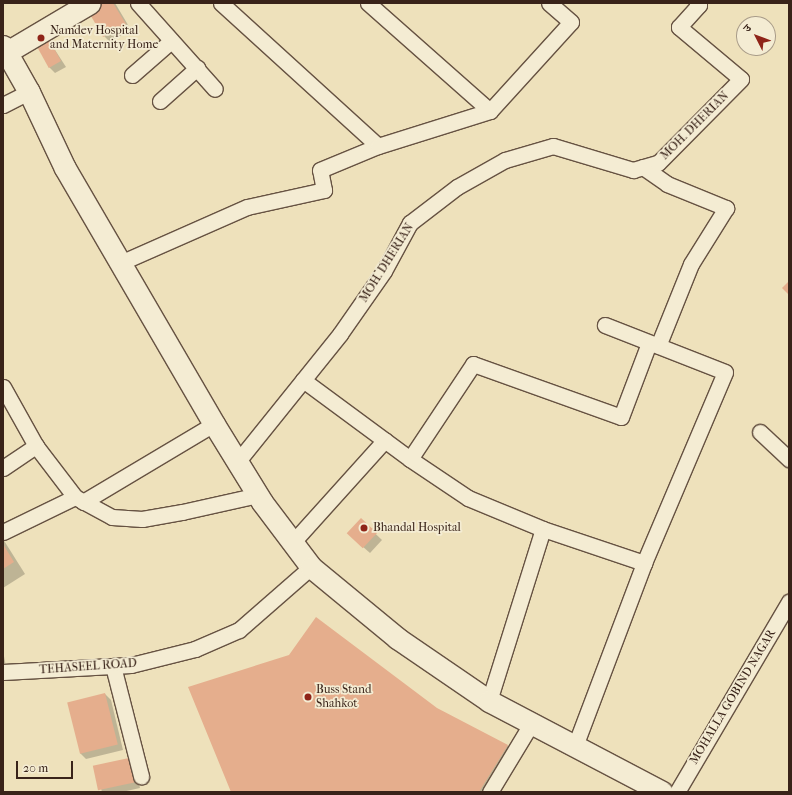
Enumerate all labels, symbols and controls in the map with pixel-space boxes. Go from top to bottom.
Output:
north arrow [736,16,776,56]
text: उ [741,22,754,35]
place label: Namdev Hospital and Maternity Home [50,24,158,52]
marker: Namdev Hospital and Maternity Home [35,32,47,44]
street label: MOH. DHERIAN [658,89,732,163]
street label: MOH. DHERIAN [357,221,417,305]
place label: Bhandal Hospital [373,521,461,535]
marker: Bhandal Hospital [358,522,370,534]
street label: MOHALLA GOBIND NAGAR [687,627,779,767]
street label: TEHASEEL ROAD [39,656,137,678]
place label: Buss Stand Shahkot [316,683,372,711]
marker: Buss Stand Shahkot [303,692,313,702]
scale bar [18,753,75,779]
text: 20 m [23,761,48,775]

